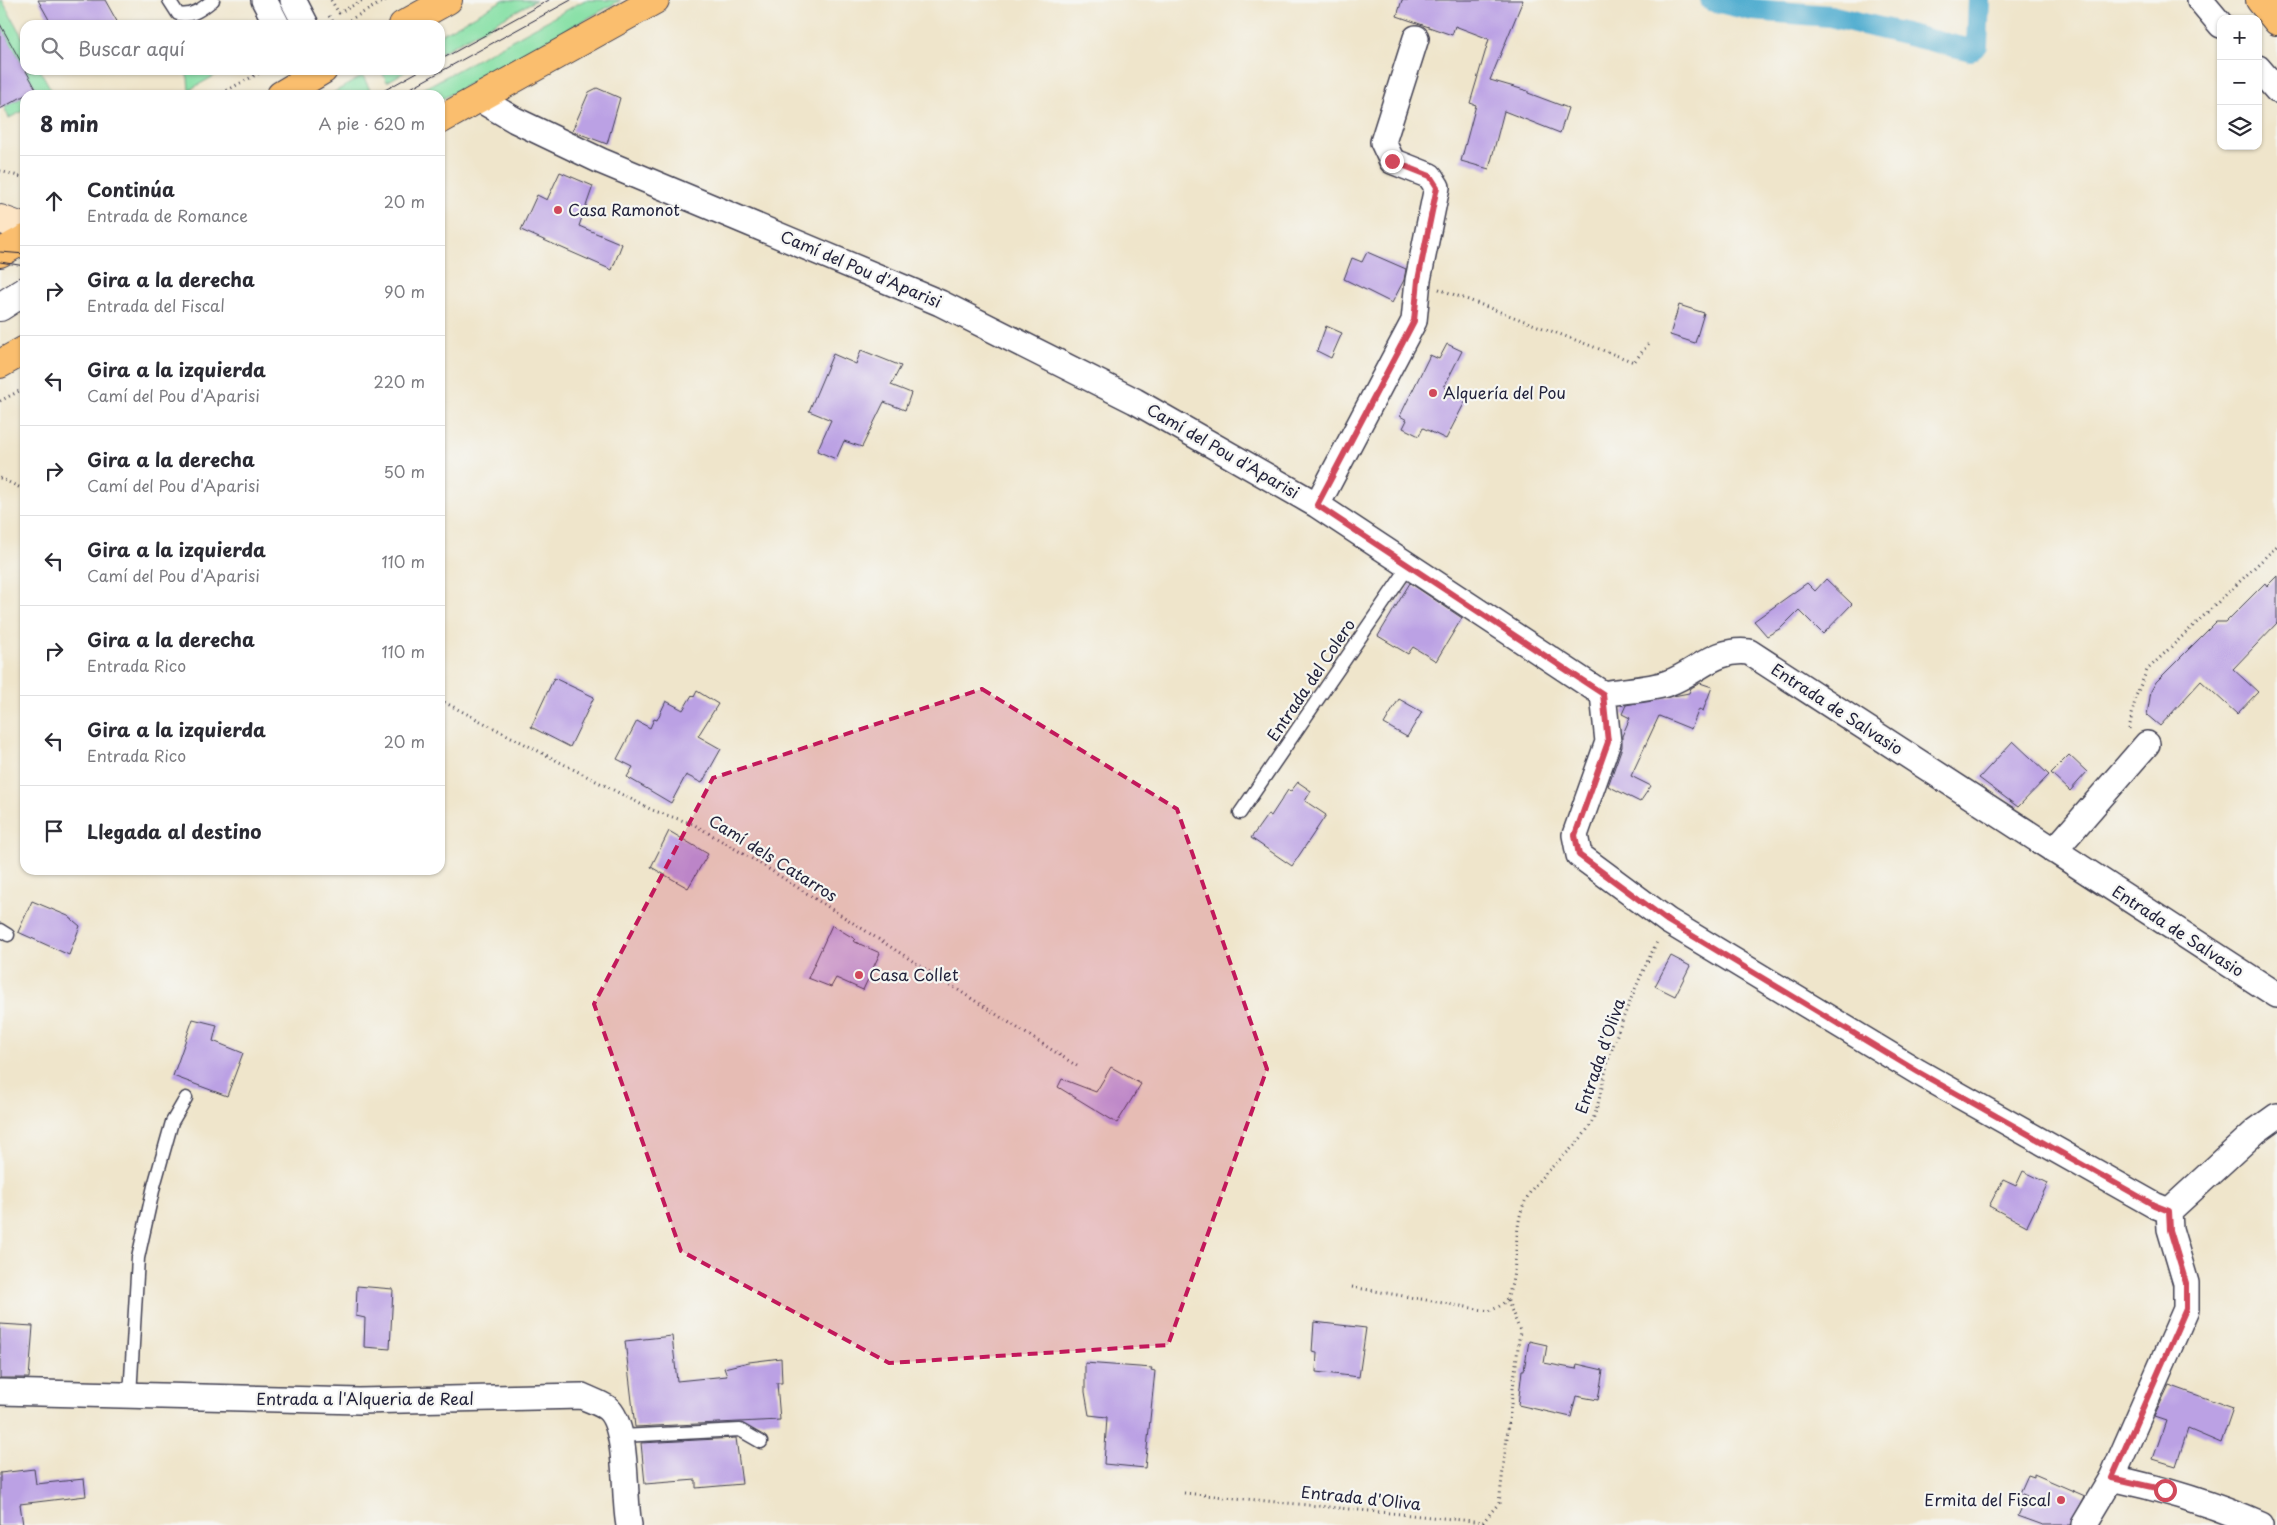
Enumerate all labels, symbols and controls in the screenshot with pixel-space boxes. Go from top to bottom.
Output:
map controls [2217,15,2262,150]
button: + [2217,15,2262,60]
search box [20,20,445,75]
icon: search [38,34,66,62]
text: Buscar aquí [78,34,185,62]
button: − [2217,60,2262,105]
button: layers [2217,105,2262,150]
text: 8 min [40,107,99,139]
text: A pie · 620 m [318,111,425,135]
route end [1381,150,1404,173]
text: Continúa [87,175,175,203]
icon: ahead [40,187,68,215]
text: 20 m [384,189,425,213]
place label: Casa Ramonot [568,197,680,221]
text: Entrada de Romance [87,203,248,227]
marker: Casa Ramonot [552,204,564,216]
street label: Camí del Pou d'Aparisi [777,223,946,313]
text: Gira a la derecha [87,265,255,293]
icon: right [40,277,68,305]
text: 90 m [384,279,425,303]
text: Entrada del Fiscal [87,293,225,317]
text: Gira a la izquierda [87,355,266,383]
icon: left [40,367,68,395]
text: 220 m [374,369,425,393]
place label: Alquería del Pou [1443,380,1566,404]
text: Camí del Pou d'Aparisi [87,383,260,407]
marker: Alquería del Pou [1427,387,1439,399]
street label: Camí del Pou d'Aparisi [1143,397,1304,504]
text: Gira a la derecha [87,445,255,473]
icon: right [40,457,68,485]
text: 50 m [384,459,425,483]
text: Camí del Pou d'Aparisi [87,473,260,497]
text: Gira a la izquierda [87,535,266,563]
icon: left [40,547,68,575]
text: 110 m [382,549,425,573]
text: Camí del Pou d'Aparisi [87,563,260,587]
street label: Entrada del Colero [1260,613,1360,745]
text: Gira a la derecha [87,625,255,653]
icon: right [40,637,68,665]
text: 110 m [382,639,425,663]
text: Entrada Rico [87,653,186,677]
street label: Entrada de Salvasio [1767,656,1908,760]
text: Gira a la izquierda [87,715,266,743]
icon: left [40,727,68,755]
text: 20 m [384,729,425,753]
text: Entrada Rico [87,743,186,767]
street label: Camí dels Catarros [704,808,843,907]
icon: arrive [40,817,68,845]
text: Llegada al destino [87,817,261,845]
street label: Entrada de Salvasio [2108,878,2249,982]
place label: Casa Collet [869,962,959,986]
marker: Casa Collet [853,969,865,981]
street label: Entrada d'Oliva [1568,995,1630,1117]
street label: Entrada a l'Alqueria de Real [256,1386,474,1410]
street label: Entrada d'Oliva [1300,1479,1422,1515]
route start [2154,1479,2177,1502]
place label: Ermita del Fiscal [1924,1487,2051,1511]
marker: Ermita del Fiscal [2055,1494,2067,1506]

